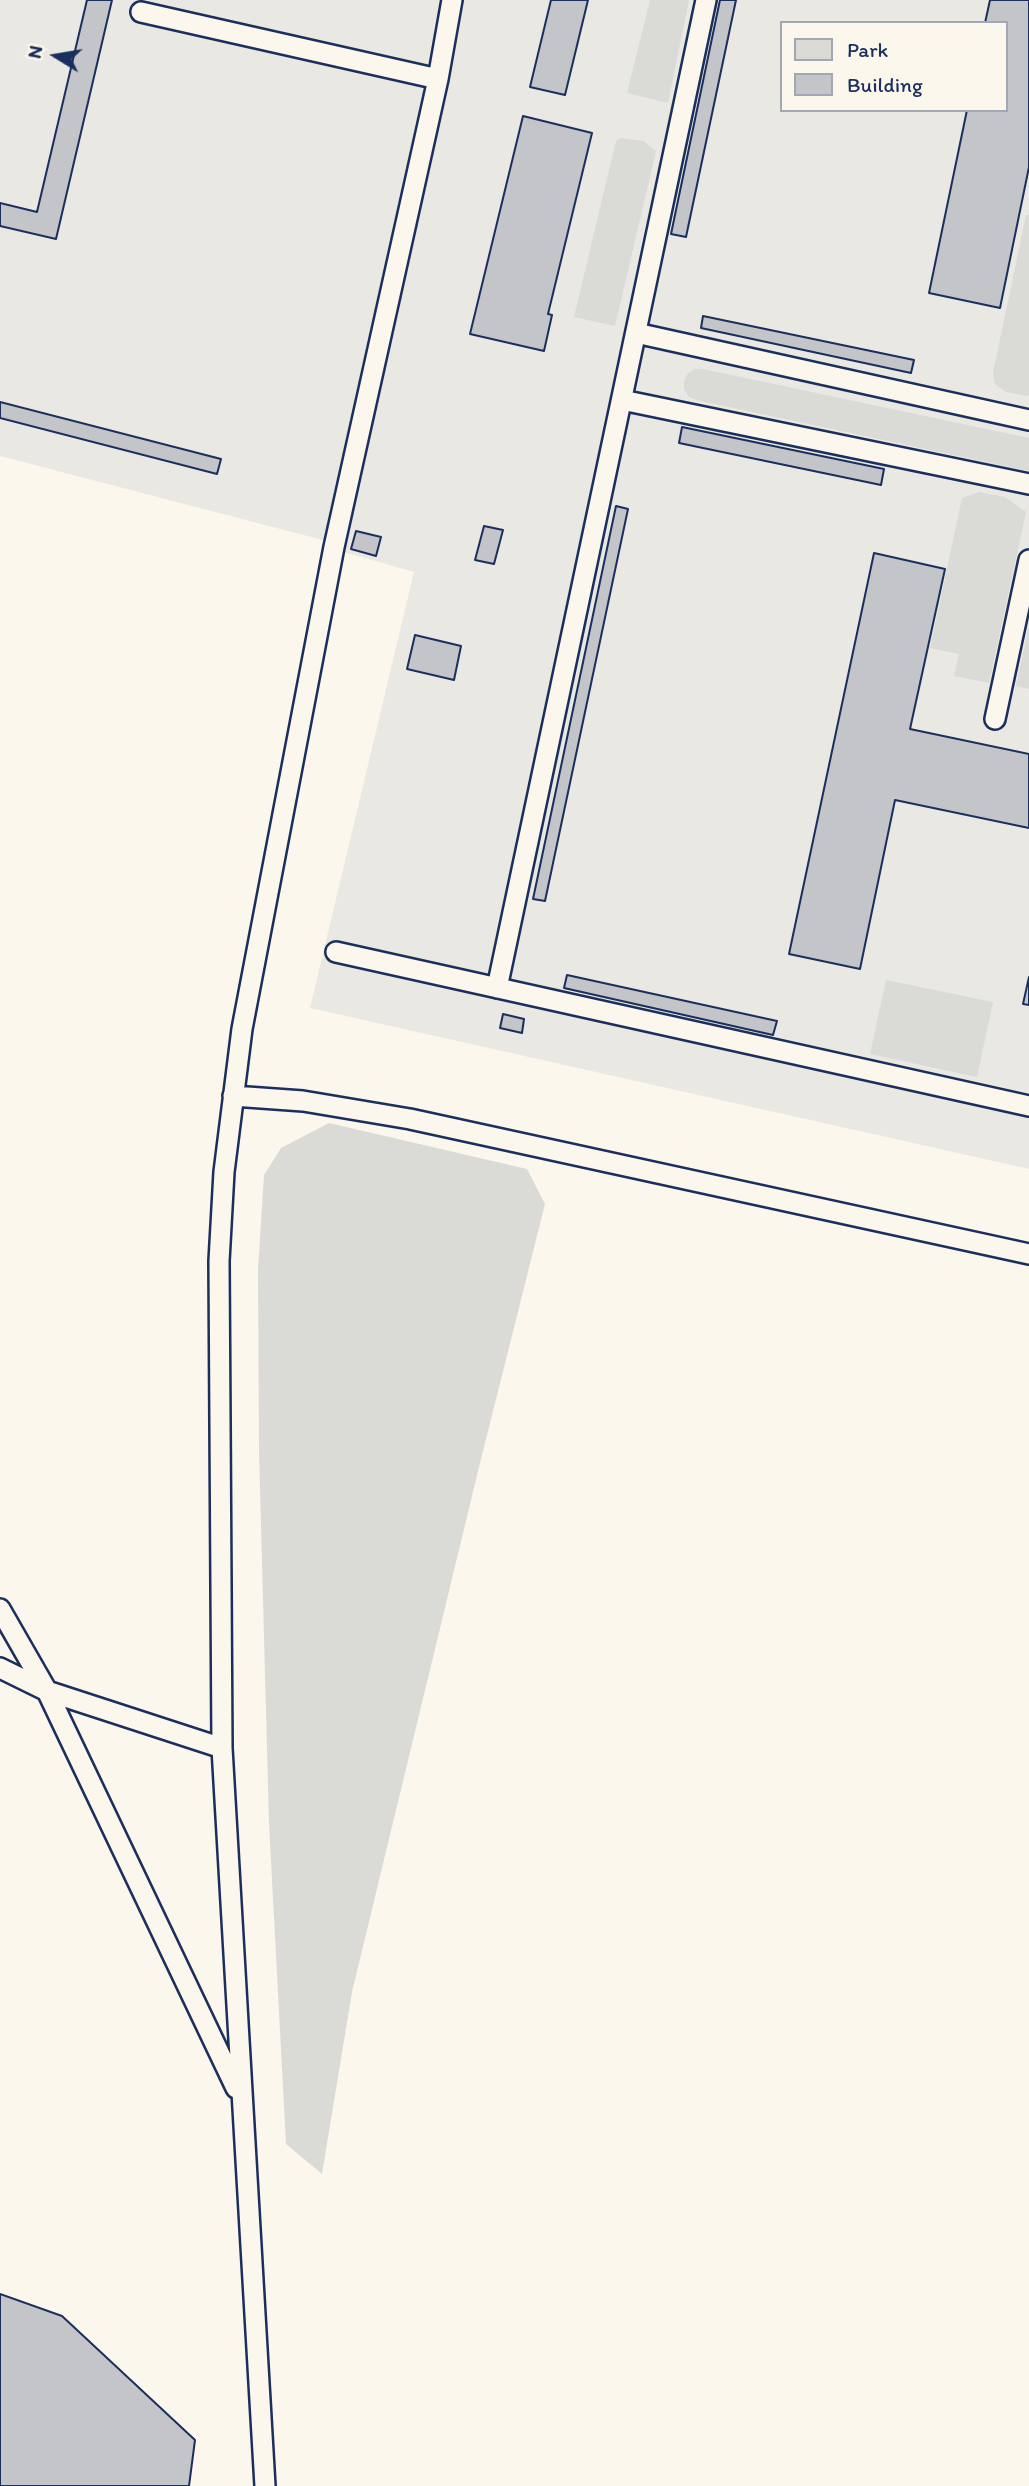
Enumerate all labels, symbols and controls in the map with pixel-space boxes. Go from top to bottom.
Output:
north arrow [21,21,91,91]
legend [780,21,1008,112]
text: Park [847,37,888,62]
text: N [22,43,47,60]
text: Building [847,72,923,97]

